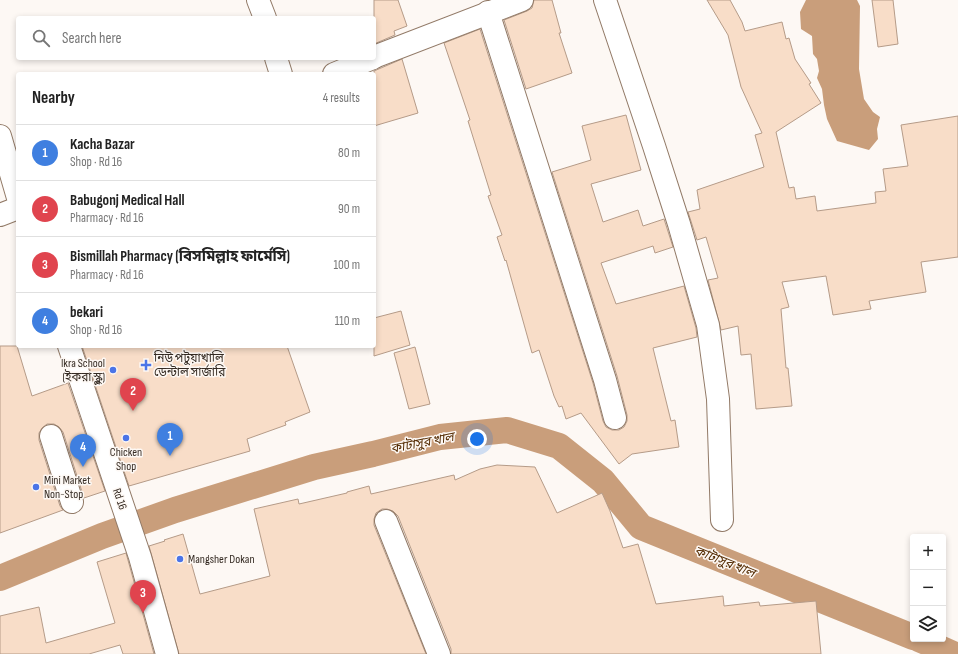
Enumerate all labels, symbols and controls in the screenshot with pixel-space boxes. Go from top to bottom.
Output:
search box [16,16,376,60]
icon: search [30,27,52,49]
text: Search here [62,29,122,48]
text: Nearby [32,88,75,108]
text: 4 results [323,90,360,106]
text: Kacha Bazar [70,135,135,154]
text: 1 [42,145,48,161]
text: 80 m [338,145,360,161]
text: Shop · Rd 16 [70,154,122,170]
text: Babugonj Medical Hall [70,191,185,210]
text: 2 [42,201,48,217]
text: 90 m [338,201,360,217]
text: Pharmacy · Rd 16 [70,210,144,226]
text: Bismillah Pharmacy (বিসমিল্লাহ ফার্মেসি) [70,247,290,266]
text: 3 [42,257,48,273]
text: 100 m [333,257,360,273]
text: Pharmacy · Rd 16 [70,267,144,283]
text: bekari [70,303,103,322]
text: 4 [42,313,48,329]
text: 110 m [335,313,360,329]
text: Shop · Rd 16 [70,322,122,338]
place label: নিউ পটুয়াখালি ডেন্টাল সার্জারি [153,350,226,380]
place label: Ikra School (ইকরা স্কুল) [61,356,105,385]
marker: নিউ পটুয়াখালি ডেন্টাল সার্জারি [141,360,151,370]
marker: Ikra School (ইকরা স্কুল) [108,365,118,375]
pin: 2 [120,378,146,411]
pin: 1 [157,423,183,456]
water label: কাটাসুর খাল [389,429,458,457]
your location [467,429,487,449]
marker: Chicken Shop [121,433,131,443]
pin: 4 [70,434,96,467]
place label: Chicken Shop [110,445,142,474]
place label: Mini Market Non-Stop [44,473,91,502]
marker: Mini Market Non-Stop [31,482,41,492]
street label: Rd 16 [109,486,130,512]
map controls [910,534,946,642]
button: + [910,534,946,570]
water label: কাটাসুর খাল [692,543,760,582]
place label: Mangsher Dokan [188,552,255,567]
marker: Mangsher Dokan [175,554,185,564]
button: − [910,570,946,606]
pin: 3 [130,580,156,613]
button: layers [910,606,946,642]

